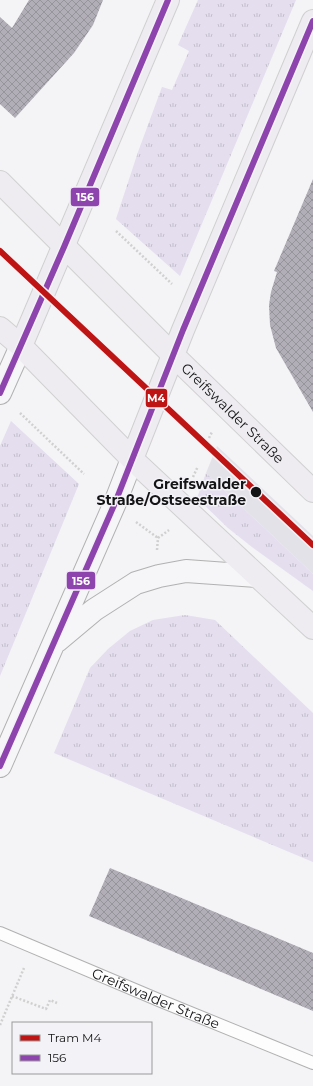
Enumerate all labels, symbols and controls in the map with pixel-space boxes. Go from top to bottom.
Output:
line badge: 156 [70,187,100,207]
text: 156 [76,190,94,204]
street label: Greifswalder Straße [177,359,288,467]
line badge: M4 [145,388,168,408]
text: M4 [147,391,165,405]
place label: Greifswalder Straße/Ostseestraße [96,475,246,509]
marker: Greifswalder Straße/Ostseestraße [249,485,263,499]
line badge: 156 [66,571,96,590]
text: 156 [72,574,90,588]
street label: Greifswalder Straße [89,964,222,1033]
legend [12,1022,152,1074]
text: Tram M4 [48,1030,101,1045]
text: 156 [48,1050,66,1065]

